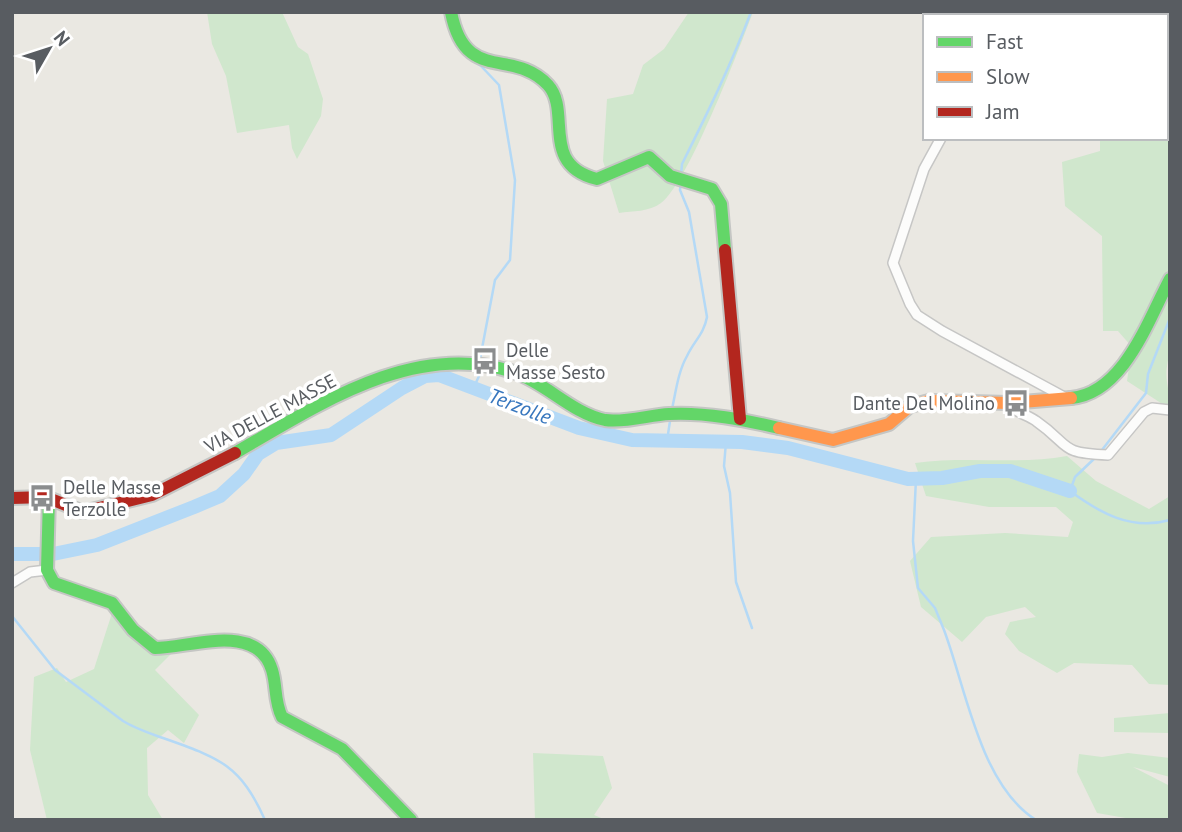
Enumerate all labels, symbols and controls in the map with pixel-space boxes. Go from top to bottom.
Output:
north arrow [14,14,84,84]
legend [923,14,1168,140]
text: N [49,26,75,51]
text: Fast [986,28,1023,55]
text: Slow [986,63,1030,90]
text: Jam [985,98,1020,125]
place label: Delle Masse Sesto [506,338,605,384]
bus stop icon: Delle Masse Sesto [470,346,500,376]
street label: VIA DELLE MASSE [199,368,340,458]
water label: Terzolle [485,382,556,430]
bus stop icon: Dante Del Molino [1001,388,1031,418]
place label: Dante Del Molino [853,391,995,415]
place label: Delle Masse Terzolle [63,475,161,521]
bus stop icon: Delle Masse Terzolle [27,483,57,513]

